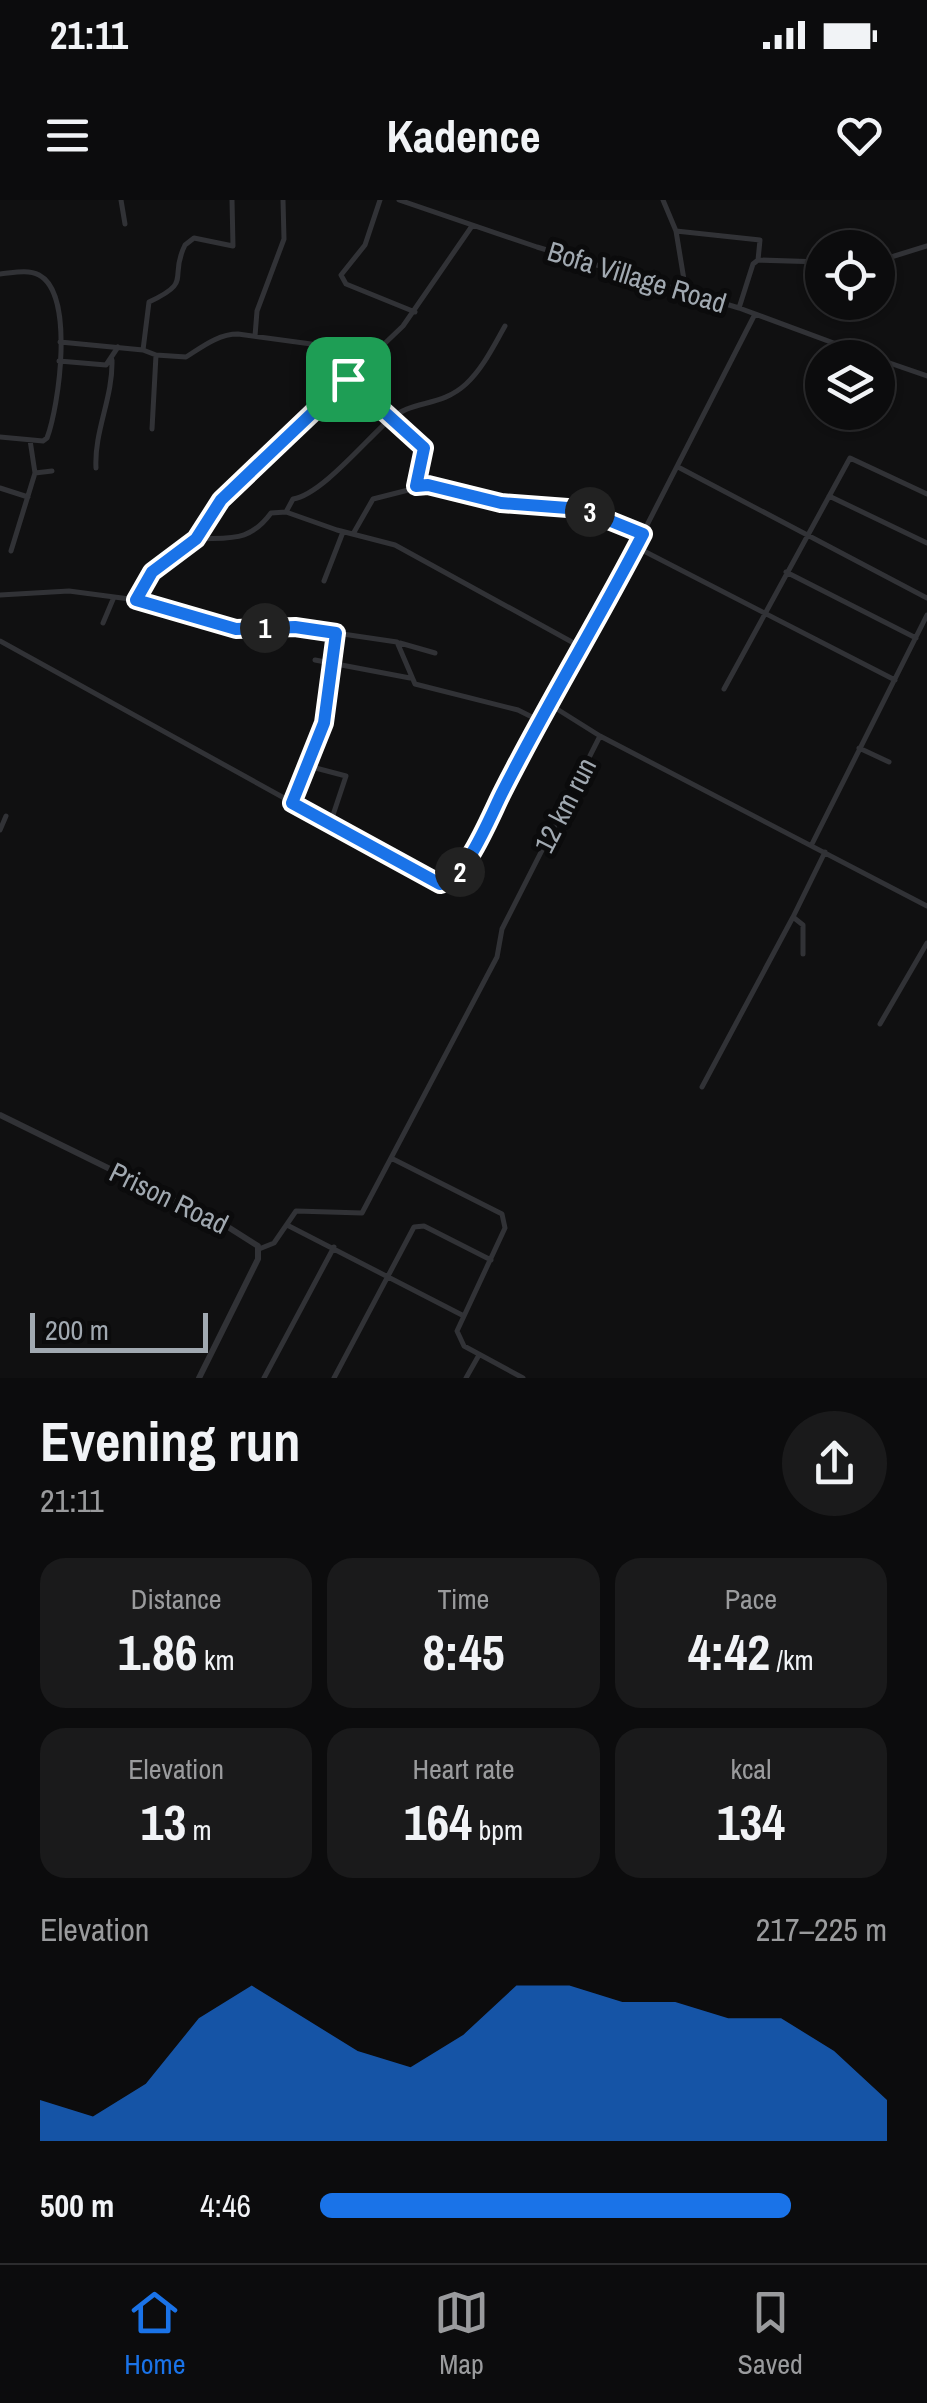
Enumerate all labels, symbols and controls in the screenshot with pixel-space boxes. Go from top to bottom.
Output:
text: 21:11 [50,10,128,61]
text: Kadence [387,105,540,166]
icon: menu [40,108,95,163]
icon: heart [832,108,887,163]
map controls [805,230,895,430]
button: locate [805,230,895,320]
street label: Bofa Village Road [543,232,731,322]
pin [306,337,391,422]
button: layers [805,340,895,430]
icon: arrive [321,352,376,407]
pin: 3 [565,487,615,537]
text: 3 [584,493,596,531]
pin: 1 [240,603,290,653]
text: 1 [259,609,271,647]
street label: 12 km run [525,751,605,859]
pin: 2 [435,847,485,897]
text: 2 [454,853,466,891]
street label: Prison Road [103,1153,235,1243]
scale bar [30,1308,208,1352]
text: 200 m [45,1311,109,1349]
text: Evening run [40,1404,301,1478]
button: share [782,1411,887,1516]
text: 21:11 [40,1479,104,1522]
text: Distance [131,1580,221,1618]
text: Time [438,1580,489,1618]
text: Pace [725,1580,777,1618]
text: 1.86 [118,1618,198,1686]
text: 8:45 [422,1618,505,1686]
text: 4:42 [688,1618,770,1686]
text: km [198,1641,235,1679]
text: /km [770,1641,814,1679]
text: Elevation [128,1750,224,1788]
text: Heart rate [412,1750,515,1788]
text: kcal [730,1750,771,1788]
text: 13 [141,1788,186,1856]
text: 164 [404,1788,472,1856]
text: 134 [717,1788,785,1856]
text: m [186,1811,212,1849]
text: bpm [472,1811,523,1849]
text: Elevation [40,1908,149,1951]
text: 217–225 m [756,1908,887,1951]
text: 500 m [40,2184,114,2227]
text: 4:46 [200,2184,251,2227]
tab: Home [124,2285,186,2383]
tab: Map [434,2285,489,2383]
tab: Saved [738,2285,803,2383]

